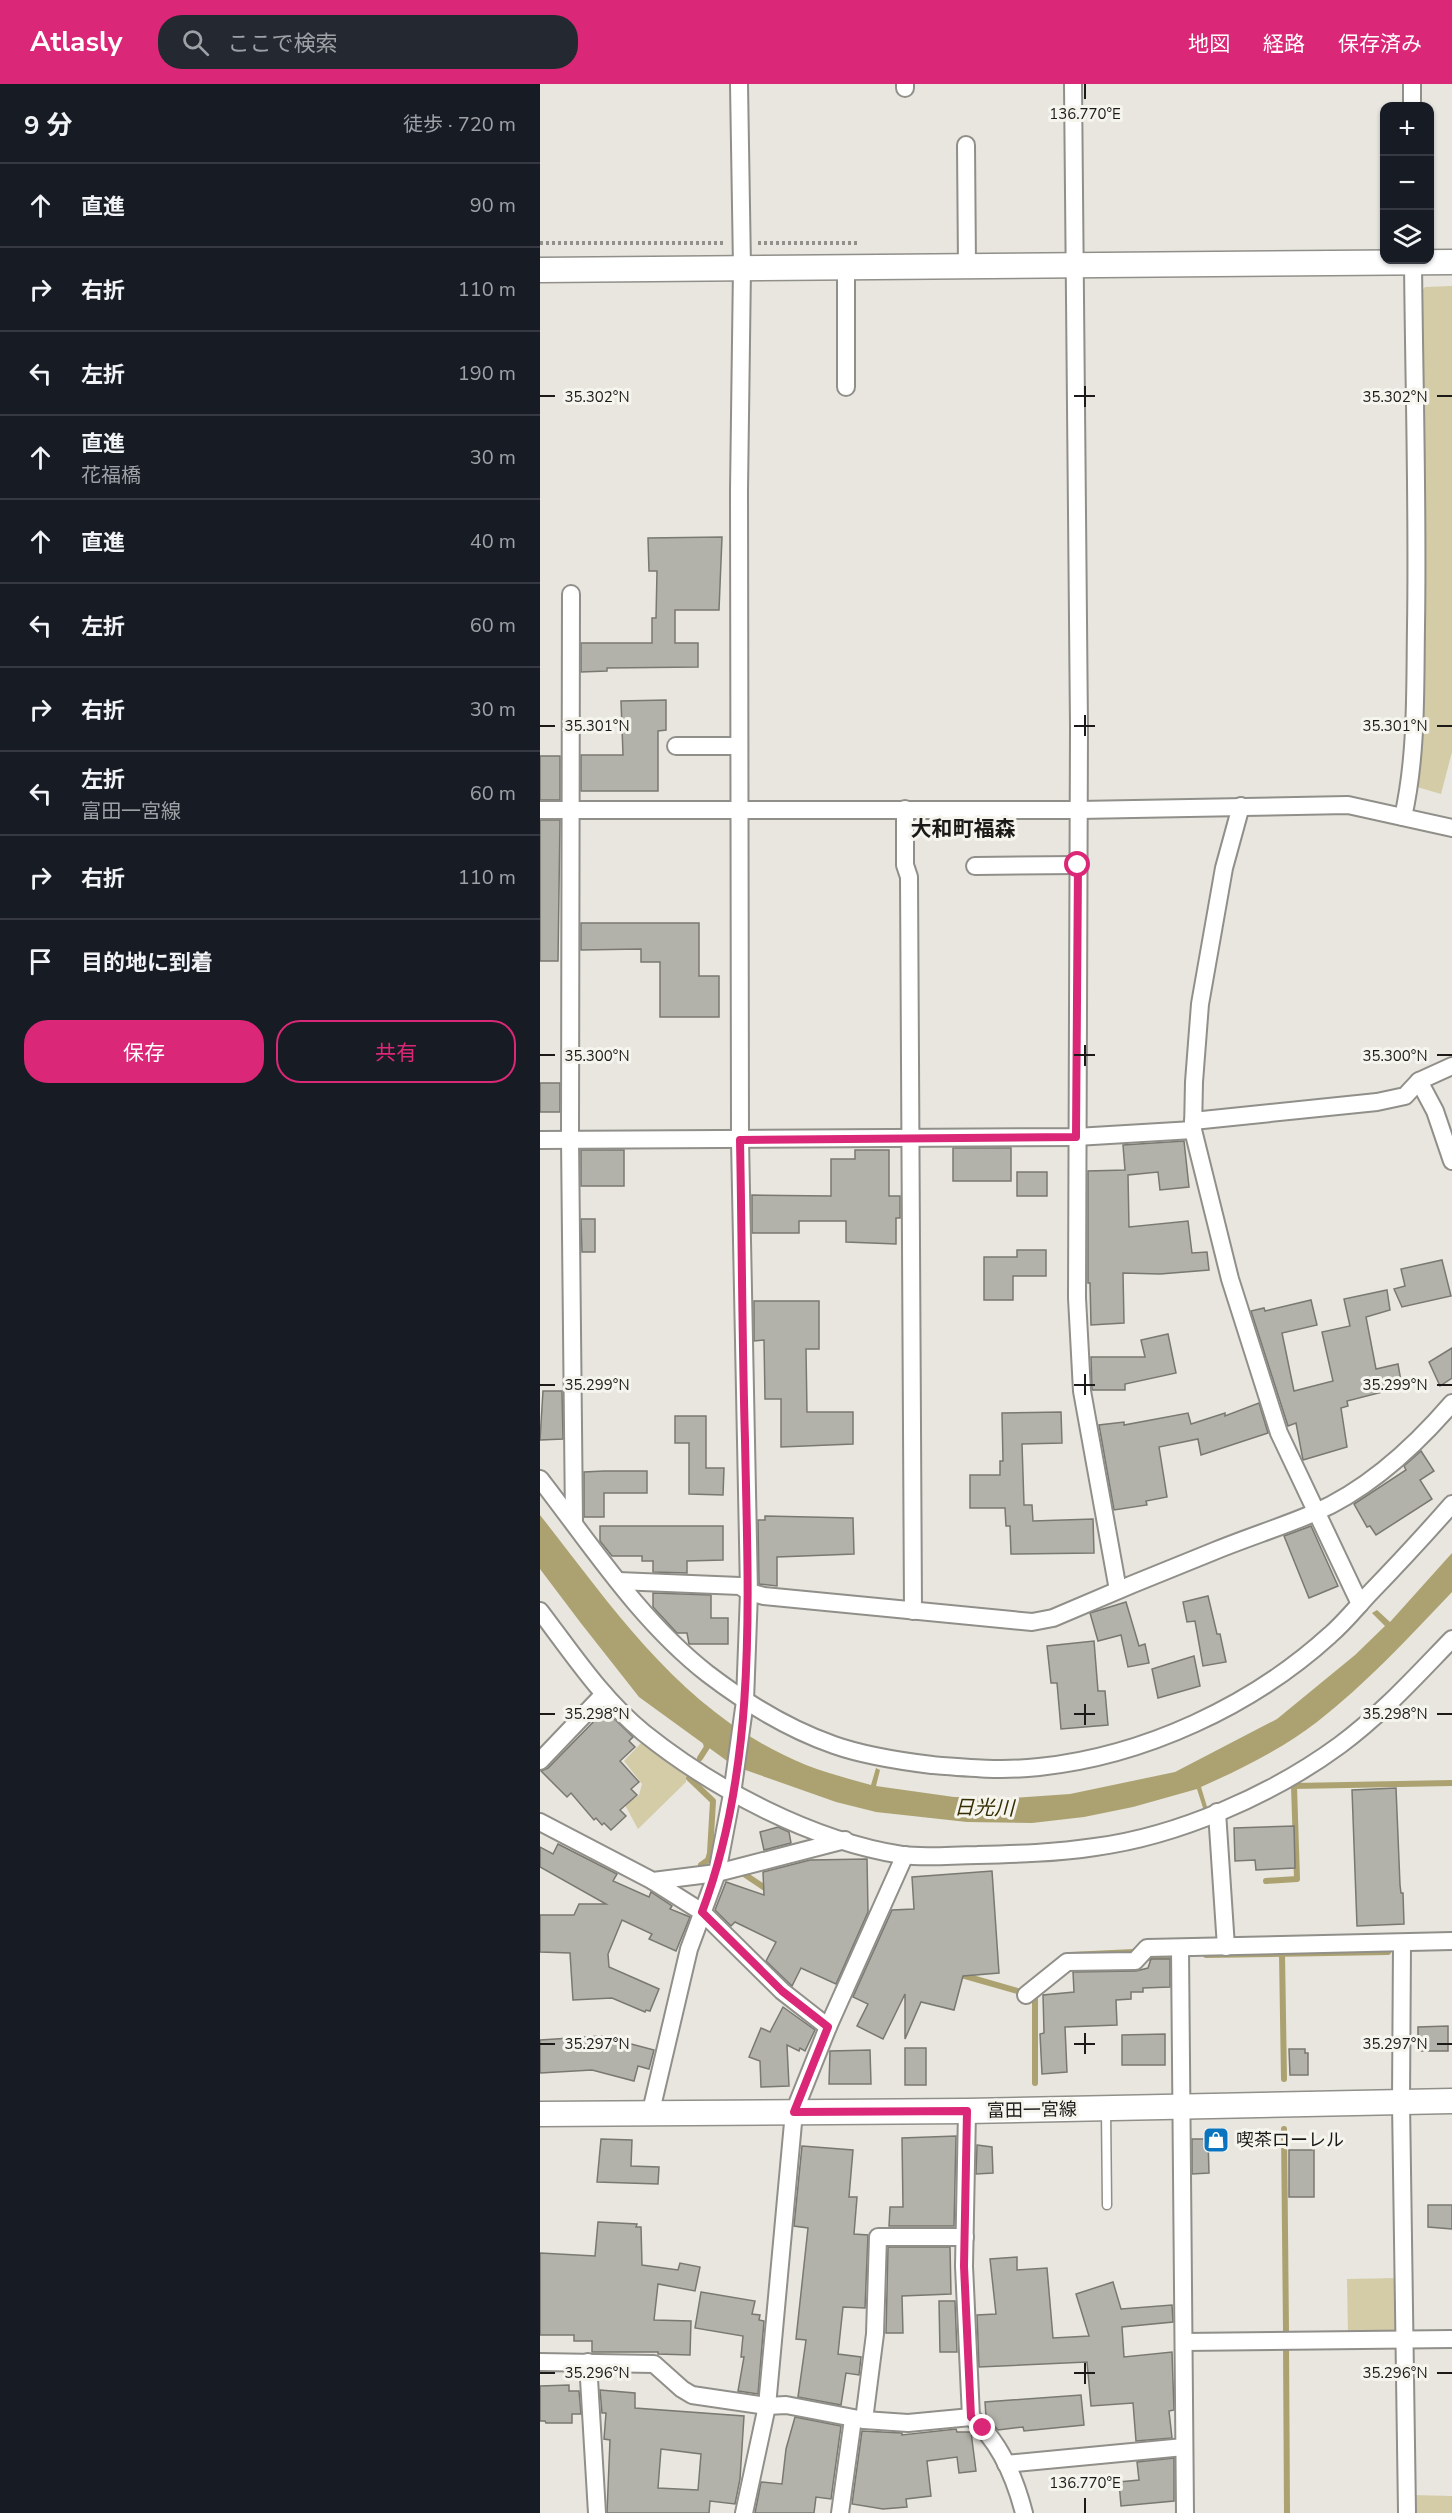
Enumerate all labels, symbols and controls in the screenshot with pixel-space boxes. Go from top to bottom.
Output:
search box [158,15,578,69]
text: Atlasly [30,23,122,61]
icon: search [179,26,212,59]
text: ここで検索 [227,29,337,59]
text: 地図 [1188,30,1230,58]
text: 経路 [1263,30,1305,58]
text: 保存済み [1338,30,1422,58]
map controls [1380,102,1434,264]
button: + [1380,102,1434,156]
text: 136.770°E [1049,104,1121,124]
text: 9 分 [24,108,73,143]
text: 徒歩 · 720 m [403,111,516,138]
button: − [1380,156,1434,210]
icon: ahead [24,189,57,222]
text: 直進 [81,192,125,222]
text: 90 m [470,192,516,219]
button: layers [1380,210,1434,264]
icon: right [24,273,57,306]
text: 右折 [81,276,125,306]
text: 110 m [458,276,516,303]
icon: left [24,357,57,390]
text: 左折 [81,360,125,390]
text: 190 m [458,360,516,387]
text: 35.302°N [564,387,630,407]
text: 35.302°N [1362,387,1428,407]
text: 直進 [81,429,125,459]
icon: ahead [24,441,57,474]
text: 30 m [470,444,516,471]
text: 花福橋 [81,462,141,489]
icon: ahead [24,525,57,558]
text: 直進 [81,528,125,558]
text: 40 m [470,528,516,555]
icon: left [24,609,57,642]
text: 左折 [81,612,125,642]
text: 60 m [470,612,516,639]
icon: right [24,693,57,726]
text: 右折 [81,696,125,726]
text: 30 m [470,696,516,723]
text: 35.301°N [564,716,630,736]
text: 35.301°N [1362,716,1428,736]
text: 左折 [81,765,125,795]
icon: left [24,777,57,810]
text: 60 m [470,780,516,807]
text: 富田一宮線 [81,798,181,825]
district label: 大和町福森 [911,815,1016,843]
route start [1064,851,1090,877]
icon: right [24,861,57,894]
text: 右折 [81,864,125,894]
text: 110 m [458,864,516,891]
icon: arrive [24,945,57,978]
text: 目的地に到着 [81,948,213,978]
button: 保存 [24,1020,264,1083]
button: 共有 [276,1020,516,1083]
text: 35.300°N [564,1046,630,1066]
text: 35.300°N [1362,1046,1428,1066]
text: 35.299°N [564,1375,630,1395]
text: 35.299°N [1362,1375,1428,1395]
text: 35.298°N [564,1704,630,1724]
text: 35.298°N [1362,1704,1428,1724]
water label: 日光川 [954,1794,1016,1822]
text: 35.297°N [564,2034,630,2054]
text: 35.297°N [1362,2034,1428,2054]
street label: 富田一宮線 [987,2097,1077,2123]
shop icon: 喫茶ローレル [1201,2125,1231,2155]
place label: 喫茶ローレル [1236,2128,1344,2152]
text: 35.296°N [564,2363,630,2383]
text: 35.296°N [1362,2363,1428,2383]
route end [969,2414,995,2440]
text: 136.770°E [1049,2473,1121,2493]

